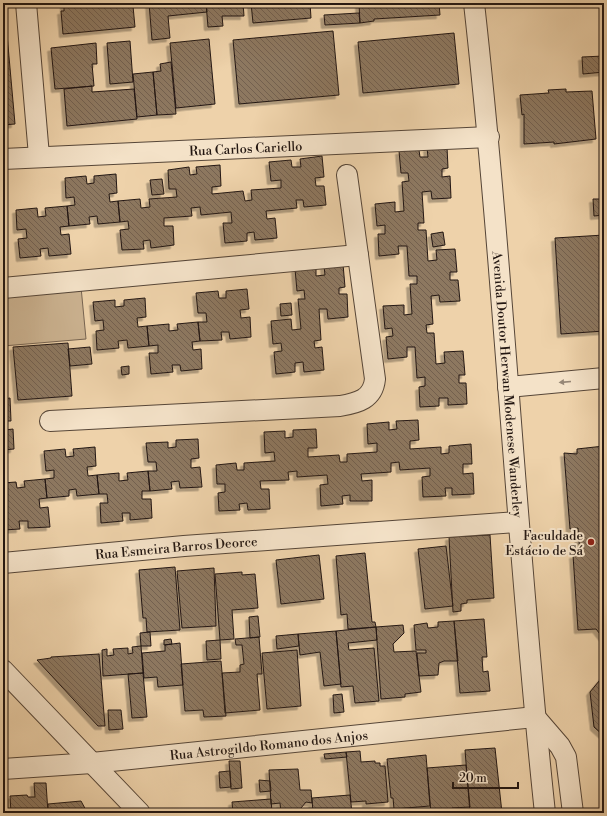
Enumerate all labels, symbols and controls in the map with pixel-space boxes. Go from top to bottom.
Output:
street label: Rua Carlos Cariello [189,138,303,160]
street label: Avenida Doutor Herwan Modenese Wanderley [488,250,525,519]
one-way arrow [559,378,571,385]
place label: Faculdade Estácio de Sá [505,528,583,559]
street label: Rua Esmeira Barros Deorce [95,534,259,563]
marker: Faculdade Estácio de Sá [586,537,596,547]
street label: Rua Astrogildo Romano dos Anjos [169,727,369,764]
scale bar [453,764,518,790]
text: 20 m [459,771,487,786]

